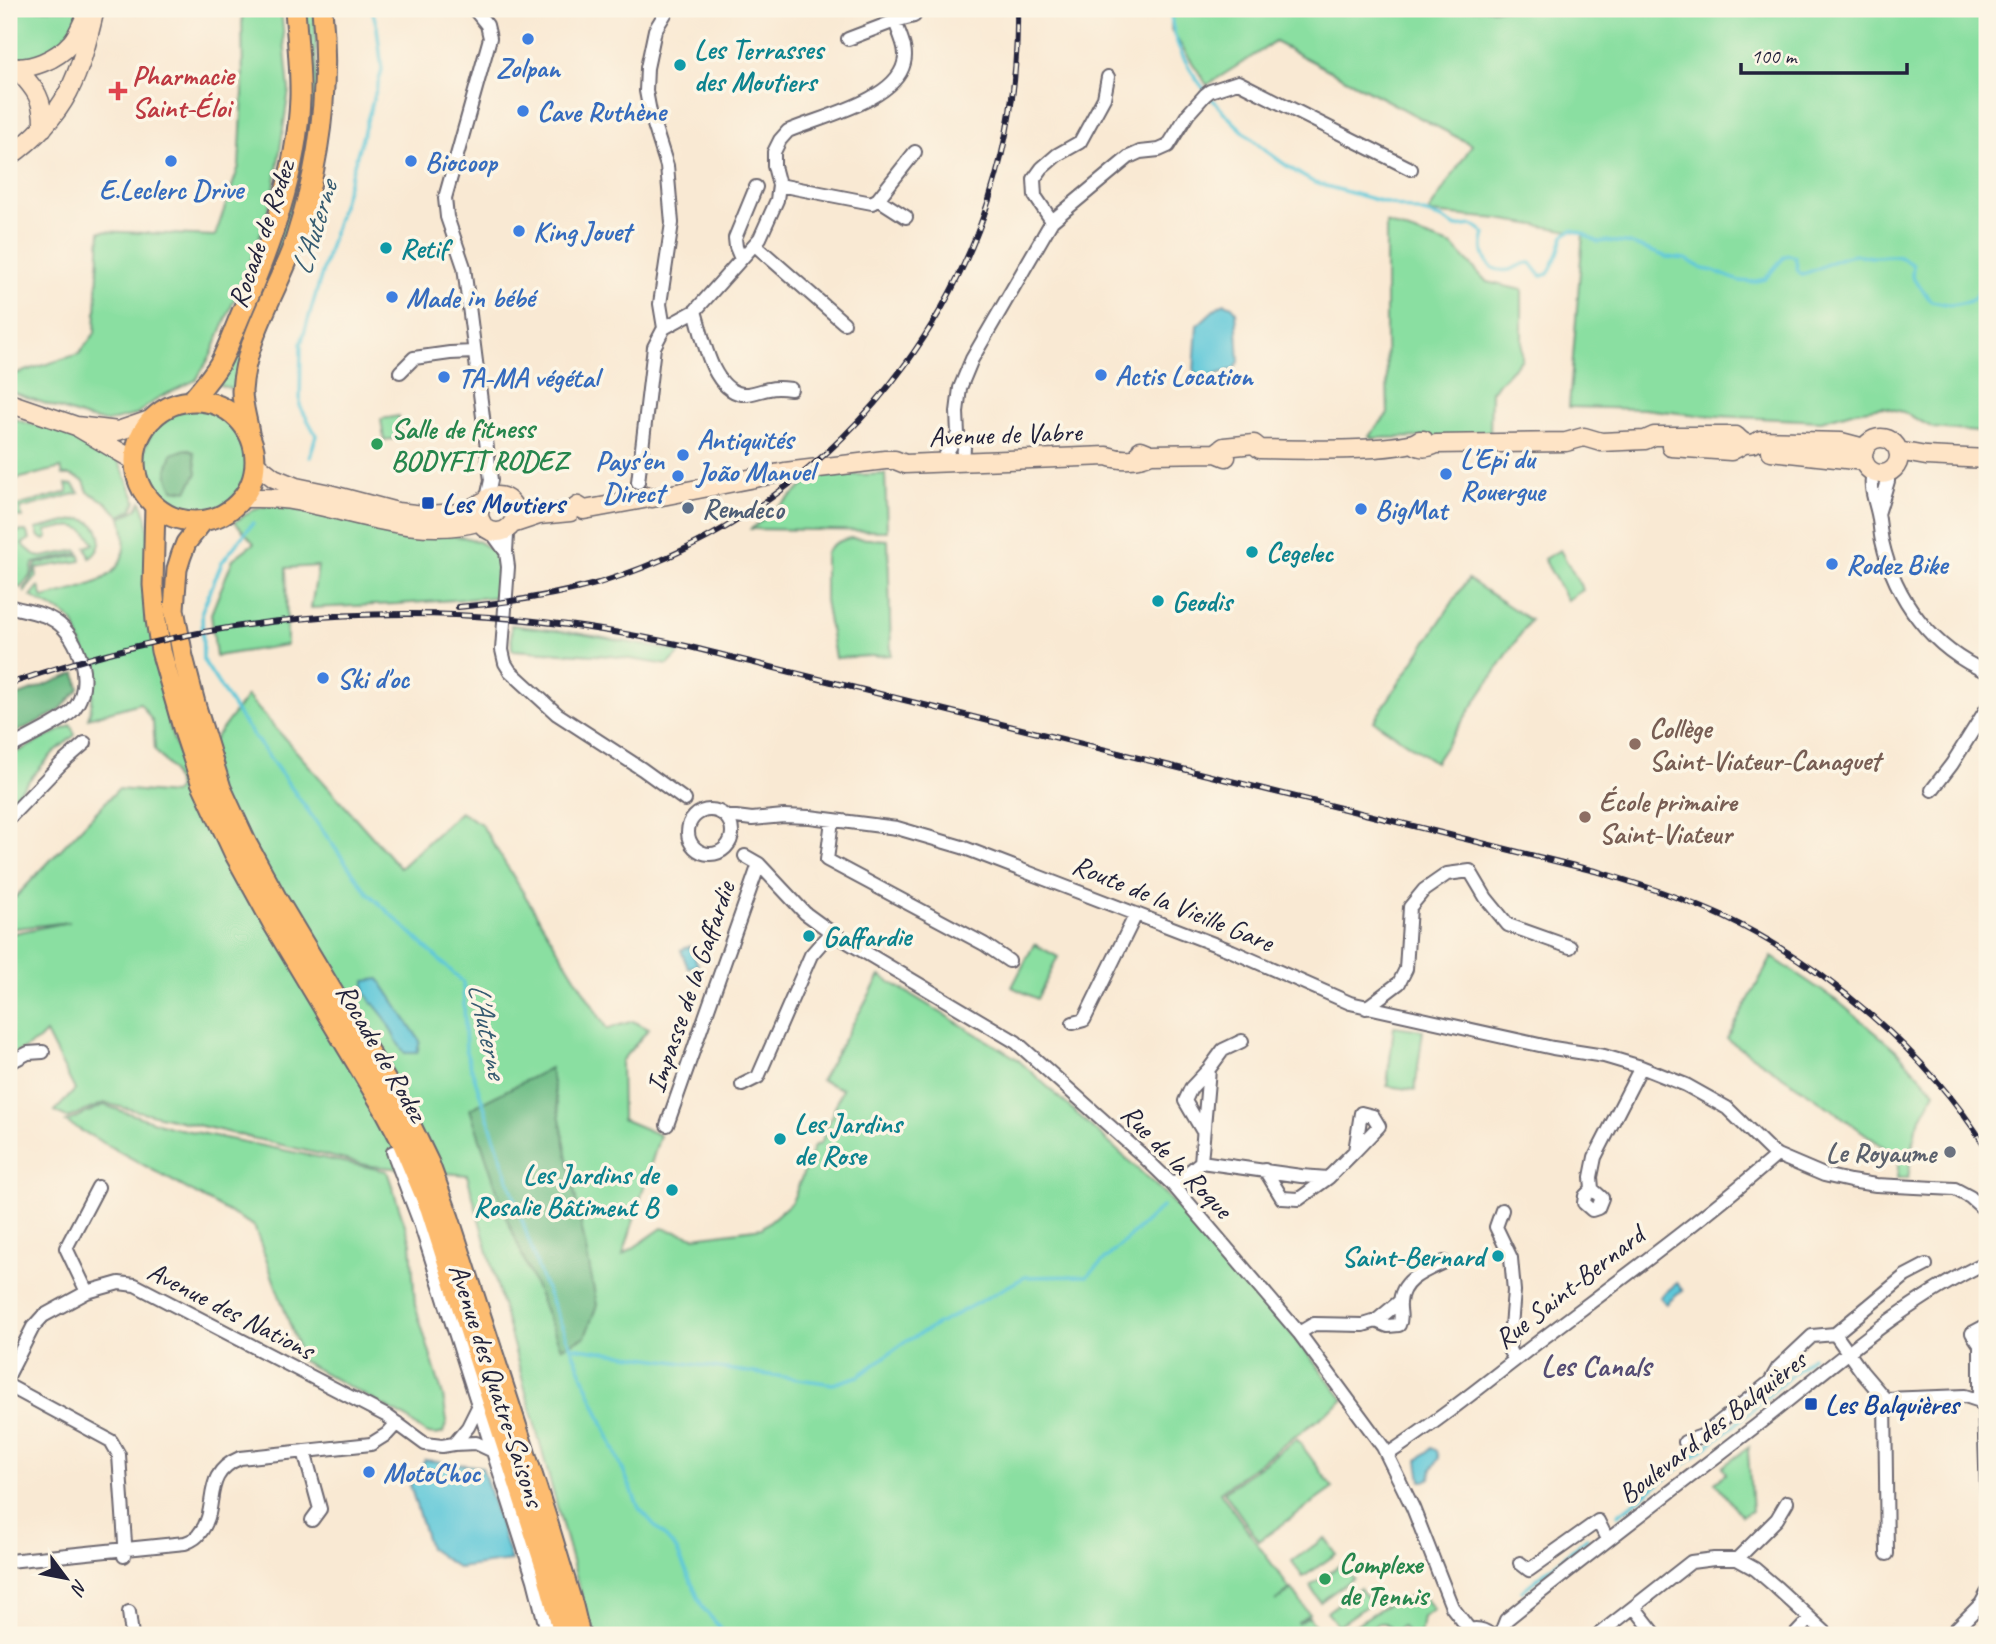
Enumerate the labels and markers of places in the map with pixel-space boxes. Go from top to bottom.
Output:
marker: Zolpan [520,31,536,47]
place label: Les Terrasses des Moutiers [694,32,826,99]
place label: Zolpan [496,50,562,85]
marker: Les Terrasses des Moutiers [672,57,688,73]
place label: Pharmacie Saint-Éloi [132,58,236,125]
marker: Pharmacie Saint-Éloi [110,83,126,99]
place label: Cave Ruthène [537,94,668,129]
marker: Cave Ruthène [515,103,531,119]
place label: Biocoop [425,144,499,179]
marker: E.Leclerc Drive [163,153,179,169]
marker: Biocoop [403,153,419,169]
place label: E.Leclerc Drive [99,172,246,207]
place label: King Jouet [533,214,635,249]
marker: King Jouet [511,223,527,239]
place label: Retif [400,231,454,266]
marker: Retif [378,240,394,256]
place label: Made in bébé [406,280,539,315]
marker: Made in bébé [384,289,400,305]
place label: Actis Location [1115,358,1255,393]
place label: TA-MA végétal [458,360,604,395]
marker: Actis Location [1093,367,1109,383]
marker: TA-MA végétal [436,369,452,385]
place label: Salle de fitness BODYFIT RODEZ [391,411,572,478]
place label: Antiquités João Manuel [695,422,819,489]
marker: Salle de fitness BODYFIT RODEZ [369,436,385,452]
place label: L'Epi du Rouergue [1460,441,1547,508]
place label: Pays'en Direct [595,443,669,510]
marker: Antiquités João Manuel [675,447,691,463]
marker: L'Epi du Rouergue [1438,466,1454,482]
marker: Pays'en Direct [670,468,686,484]
place label: Les Moutiers [442,486,568,521]
place label: Remdeco [702,491,786,526]
place label: BigMat [1375,492,1450,527]
marker: Les Moutiers [420,495,436,511]
marker: Remdeco [680,500,696,516]
marker: BigMat [1353,501,1369,517]
place label: Cegelec [1266,535,1335,570]
marker: Cegelec [1244,544,1260,560]
place label: Rodez Bike [1846,547,1950,582]
marker: Rodez Bike [1824,556,1840,572]
place label: Geodis [1172,584,1235,619]
marker: Geodis [1150,593,1166,609]
place label: Ski d'oc [337,661,411,696]
marker: Ski d'oc [315,670,331,686]
place label: Collège Saint-Viateur-Canaguet [1649,711,1885,778]
marker: Collège Saint-Viateur-Canaguet [1627,736,1643,752]
place label: École primaire Saint-Viateur [1599,784,1739,851]
marker: École primaire Saint-Viateur [1577,809,1593,825]
place label: Gaffardie [823,919,914,954]
marker: Gaffardie [801,928,817,944]
place label: Les Jardins de Rose [794,1106,905,1173]
marker: Les Jardins de Rose [772,1131,788,1147]
place label: Le Royaume [1826,1135,1939,1170]
marker: Le Royaume [1942,1144,1958,1160]
place label: Les Jardins de Rosalie Bâtiment B [473,1157,661,1224]
marker: Les Jardins de Rosalie Bâtiment B [664,1182,680,1198]
place label: Saint-Bernard [1341,1239,1489,1274]
marker: Saint-Bernard [1490,1248,1506,1264]
place label: Les Balquières [1825,1387,1962,1422]
marker: Les Balquières [1803,1396,1819,1412]
place label: MotoChoc [383,1455,482,1490]
marker: MotoChoc [361,1464,377,1480]
place label: Complexe de Tennis [1339,1546,1431,1613]
marker: Complexe de Tennis [1317,1571,1333,1587]

